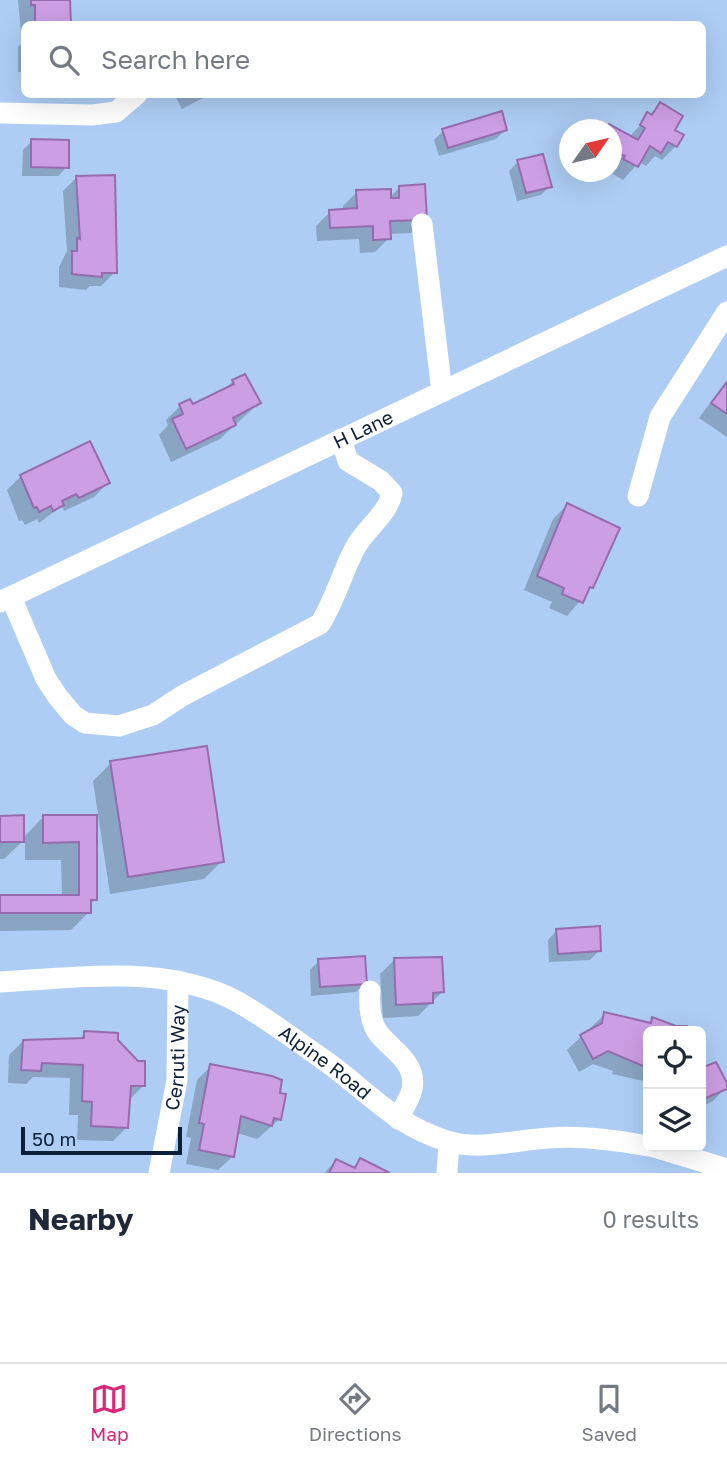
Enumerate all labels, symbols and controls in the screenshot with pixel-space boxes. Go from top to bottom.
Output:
search box [21,21,706,98]
icon: search [45,41,83,79]
text: Search here [101,44,250,75]
north arrow [559,119,622,182]
street label: H Lane [329,405,396,453]
street label: Cerruti Way [159,1004,189,1112]
street label: Alpine Road [275,1020,376,1104]
map controls [643,1026,706,1152]
button: locate [643,1026,706,1089]
button: layers [643,1089,706,1152]
scale bar [21,1124,182,1156]
text: 50 m [32,1127,76,1150]
text: Nearby [28,1201,133,1237]
text: 0 results [603,1205,699,1233]
tab: Map [90,1380,129,1445]
tab: Directions [309,1380,402,1445]
tab: Saved [582,1380,637,1445]

